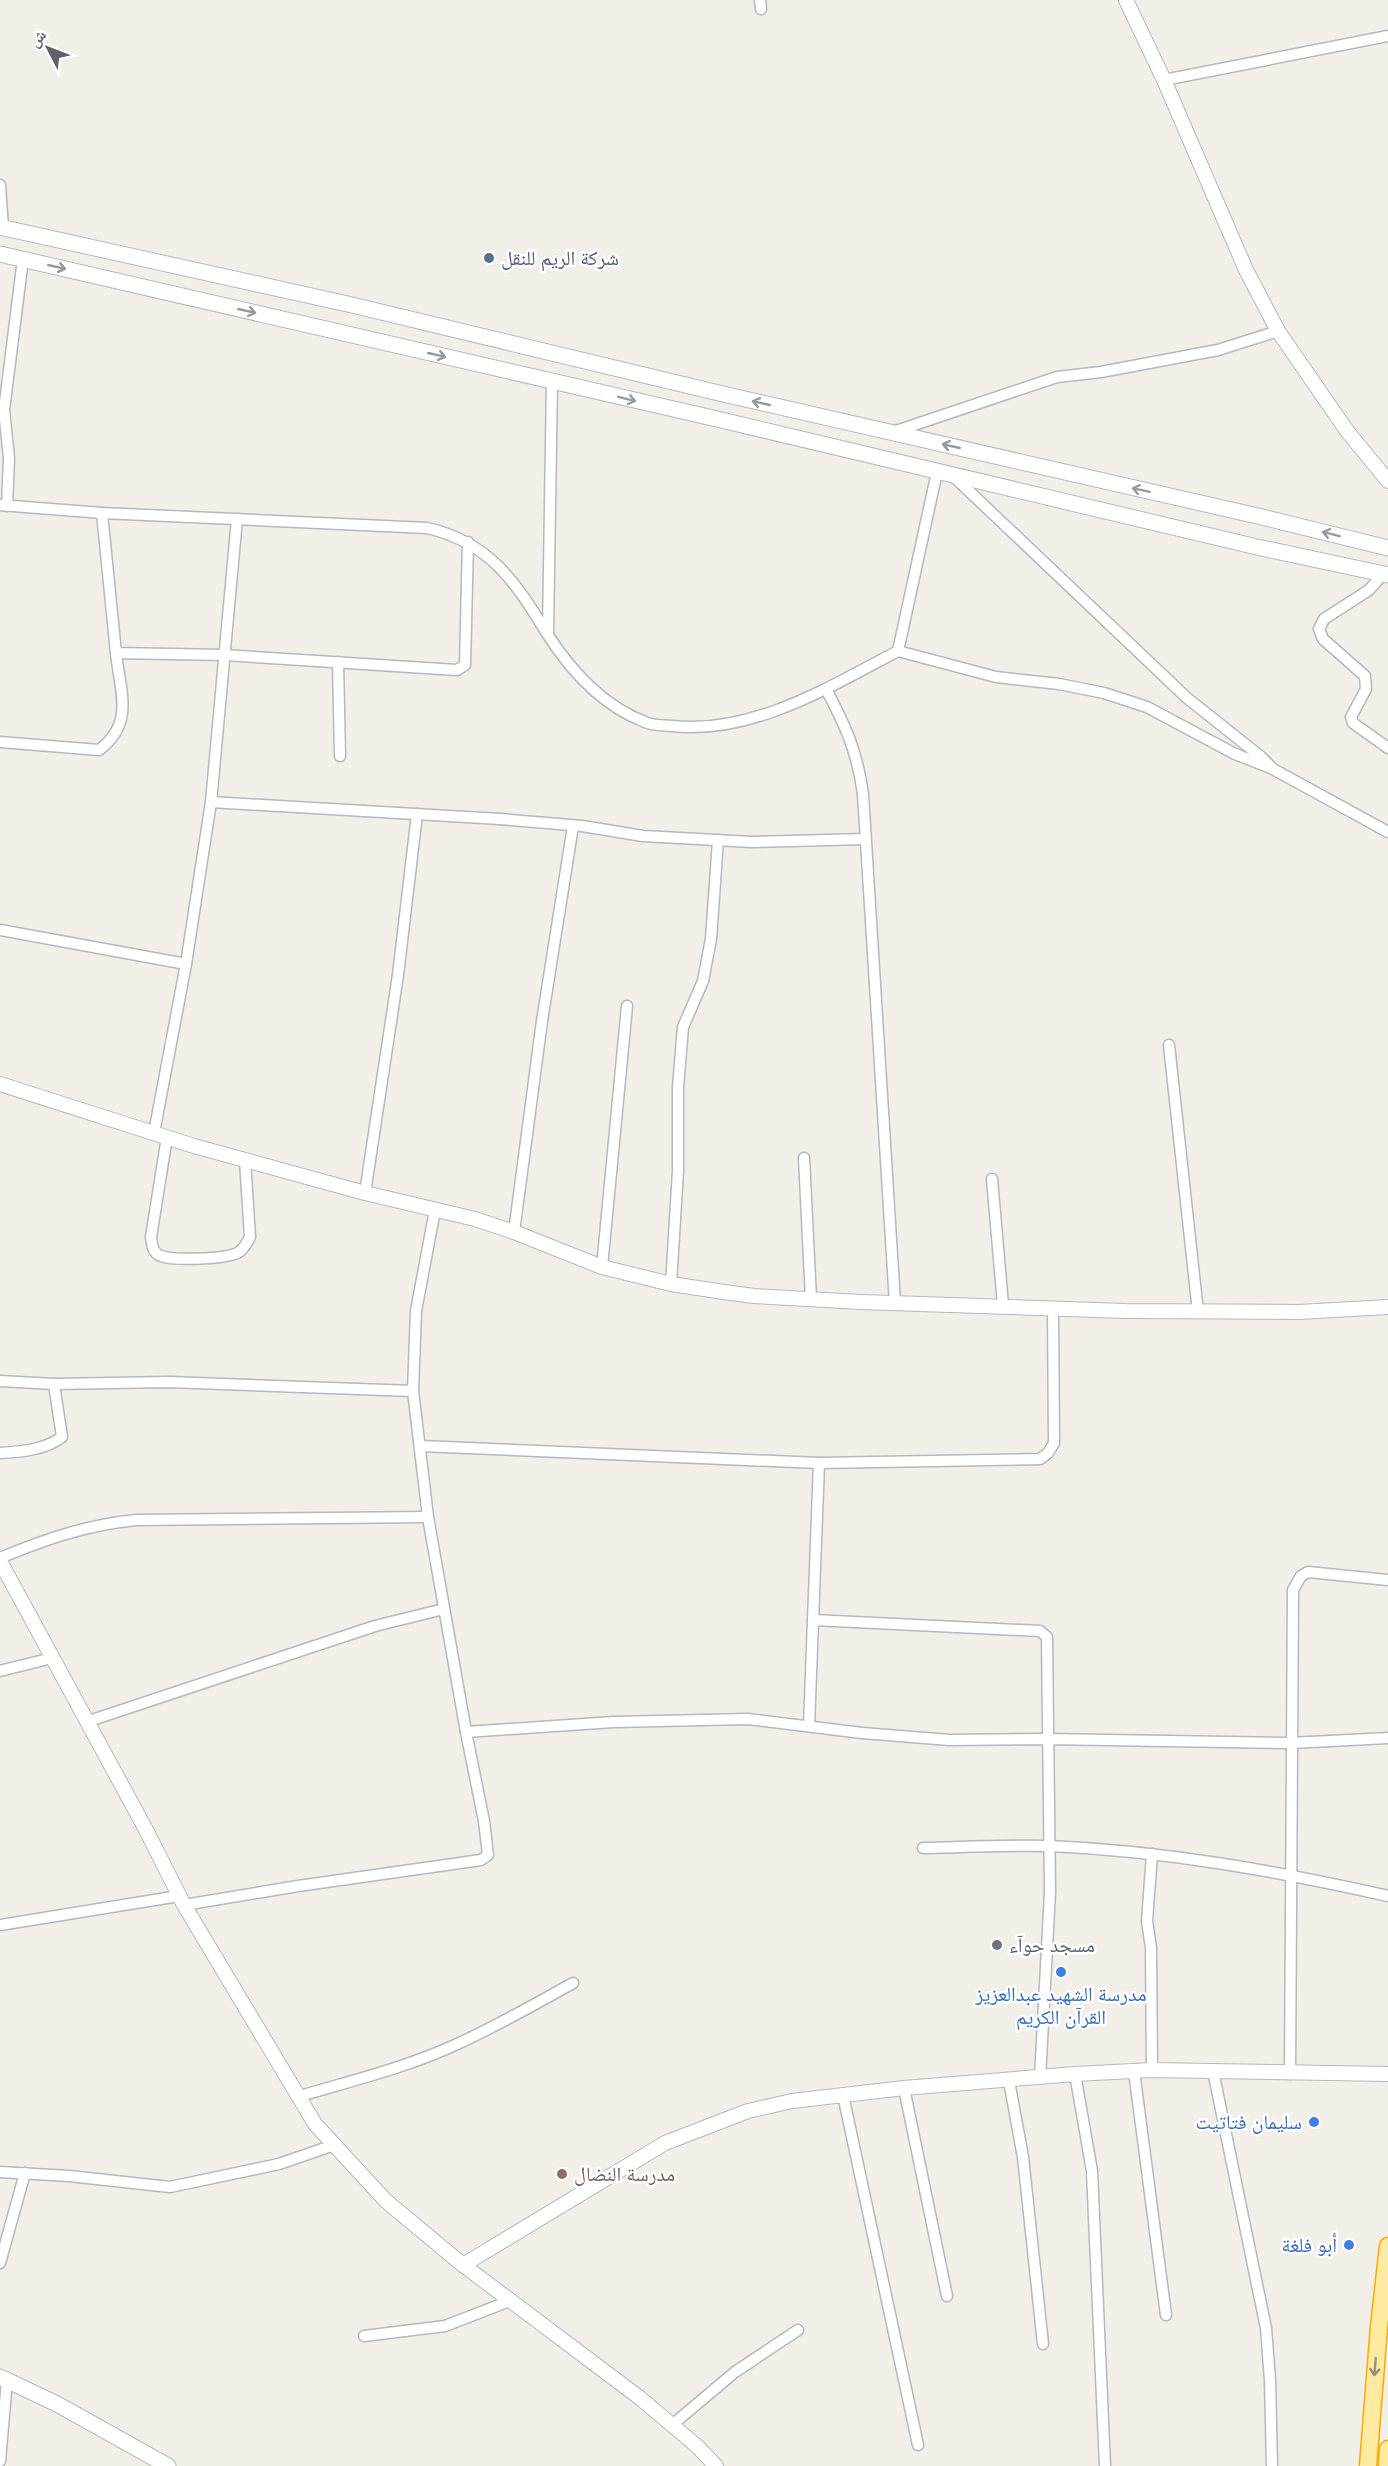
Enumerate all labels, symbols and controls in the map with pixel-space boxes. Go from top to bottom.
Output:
north arrow [18,18,78,78]
text: ش [24,25,51,52]
place label: شركة الريم للنقل [501,245,619,272]
marker: شركة الريم للنقل [482,251,496,265]
one-way arrow [47,262,66,274]
one-way arrow [237,306,256,317]
one-way arrow [427,349,446,361]
one-way arrow [617,394,636,406]
one-way arrow [752,397,771,408]
one-way arrow [942,440,961,451]
one-way arrow [1132,483,1151,495]
one-way arrow [1322,528,1341,540]
place label: مسجد حوآء [1009,1932,1095,1958]
marker: مسجد حوآء [990,1938,1004,1952]
marker: مدرسة الشهيد عبدالعزيز القرآن الكريم [1054,1965,1068,1979]
place label: مدرسة الشهيد عبدالعزيز القرآن الكريم [974,1981,1147,2031]
place label: سليمان فتاتيت [1196,2109,1302,2135]
marker: سليمان فتاتيت [1307,2115,1321,2129]
place label: مدرسة النضال [574,2161,675,2187]
marker: مدرسة النضال [555,2167,569,2181]
place label: أبو فلغة [1282,2232,1337,2258]
marker: أبو فلغة [1342,2238,1356,2252]
one-way arrow [1369,2356,1380,2376]

